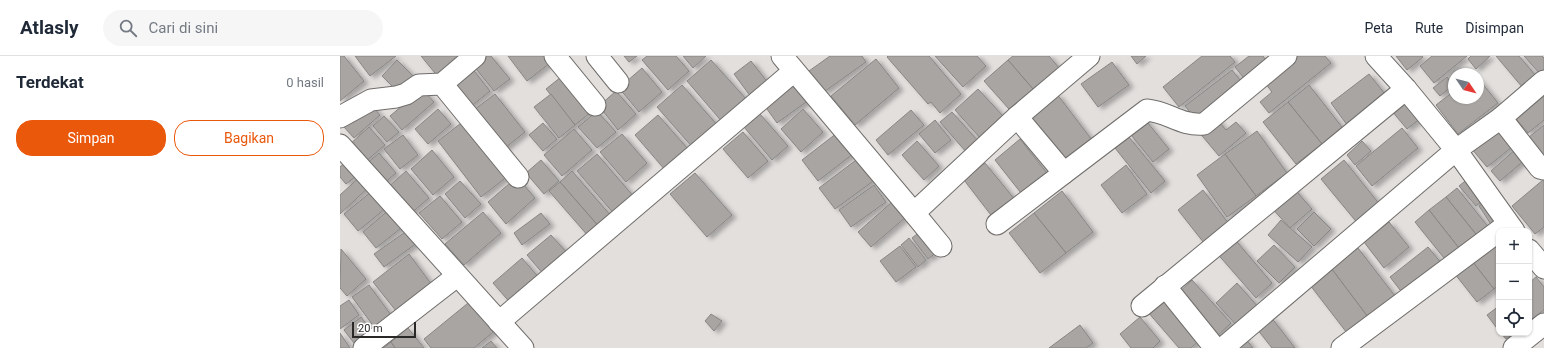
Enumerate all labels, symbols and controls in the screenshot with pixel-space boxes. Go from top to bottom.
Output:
search box [103,10,383,46]
text: Atlasly [20,16,79,39]
icon: search [117,17,139,39]
text: Cari di sini [149,19,218,37]
text: Peta [1365,20,1393,36]
text: Rute [1415,20,1443,36]
text: Disimpan [1465,20,1524,36]
north arrow [1448,68,1484,104]
text: Terdekat [16,72,84,92]
text: 0 hasil [286,75,324,90]
button: Simpan [16,120,166,156]
button: Bagikan [174,120,324,156]
map controls [1496,228,1532,336]
button: + [1496,228,1532,264]
button: − [1496,264,1532,300]
button: locate [1496,300,1532,336]
scale bar [352,320,416,339]
text: 20 m [358,322,383,335]

